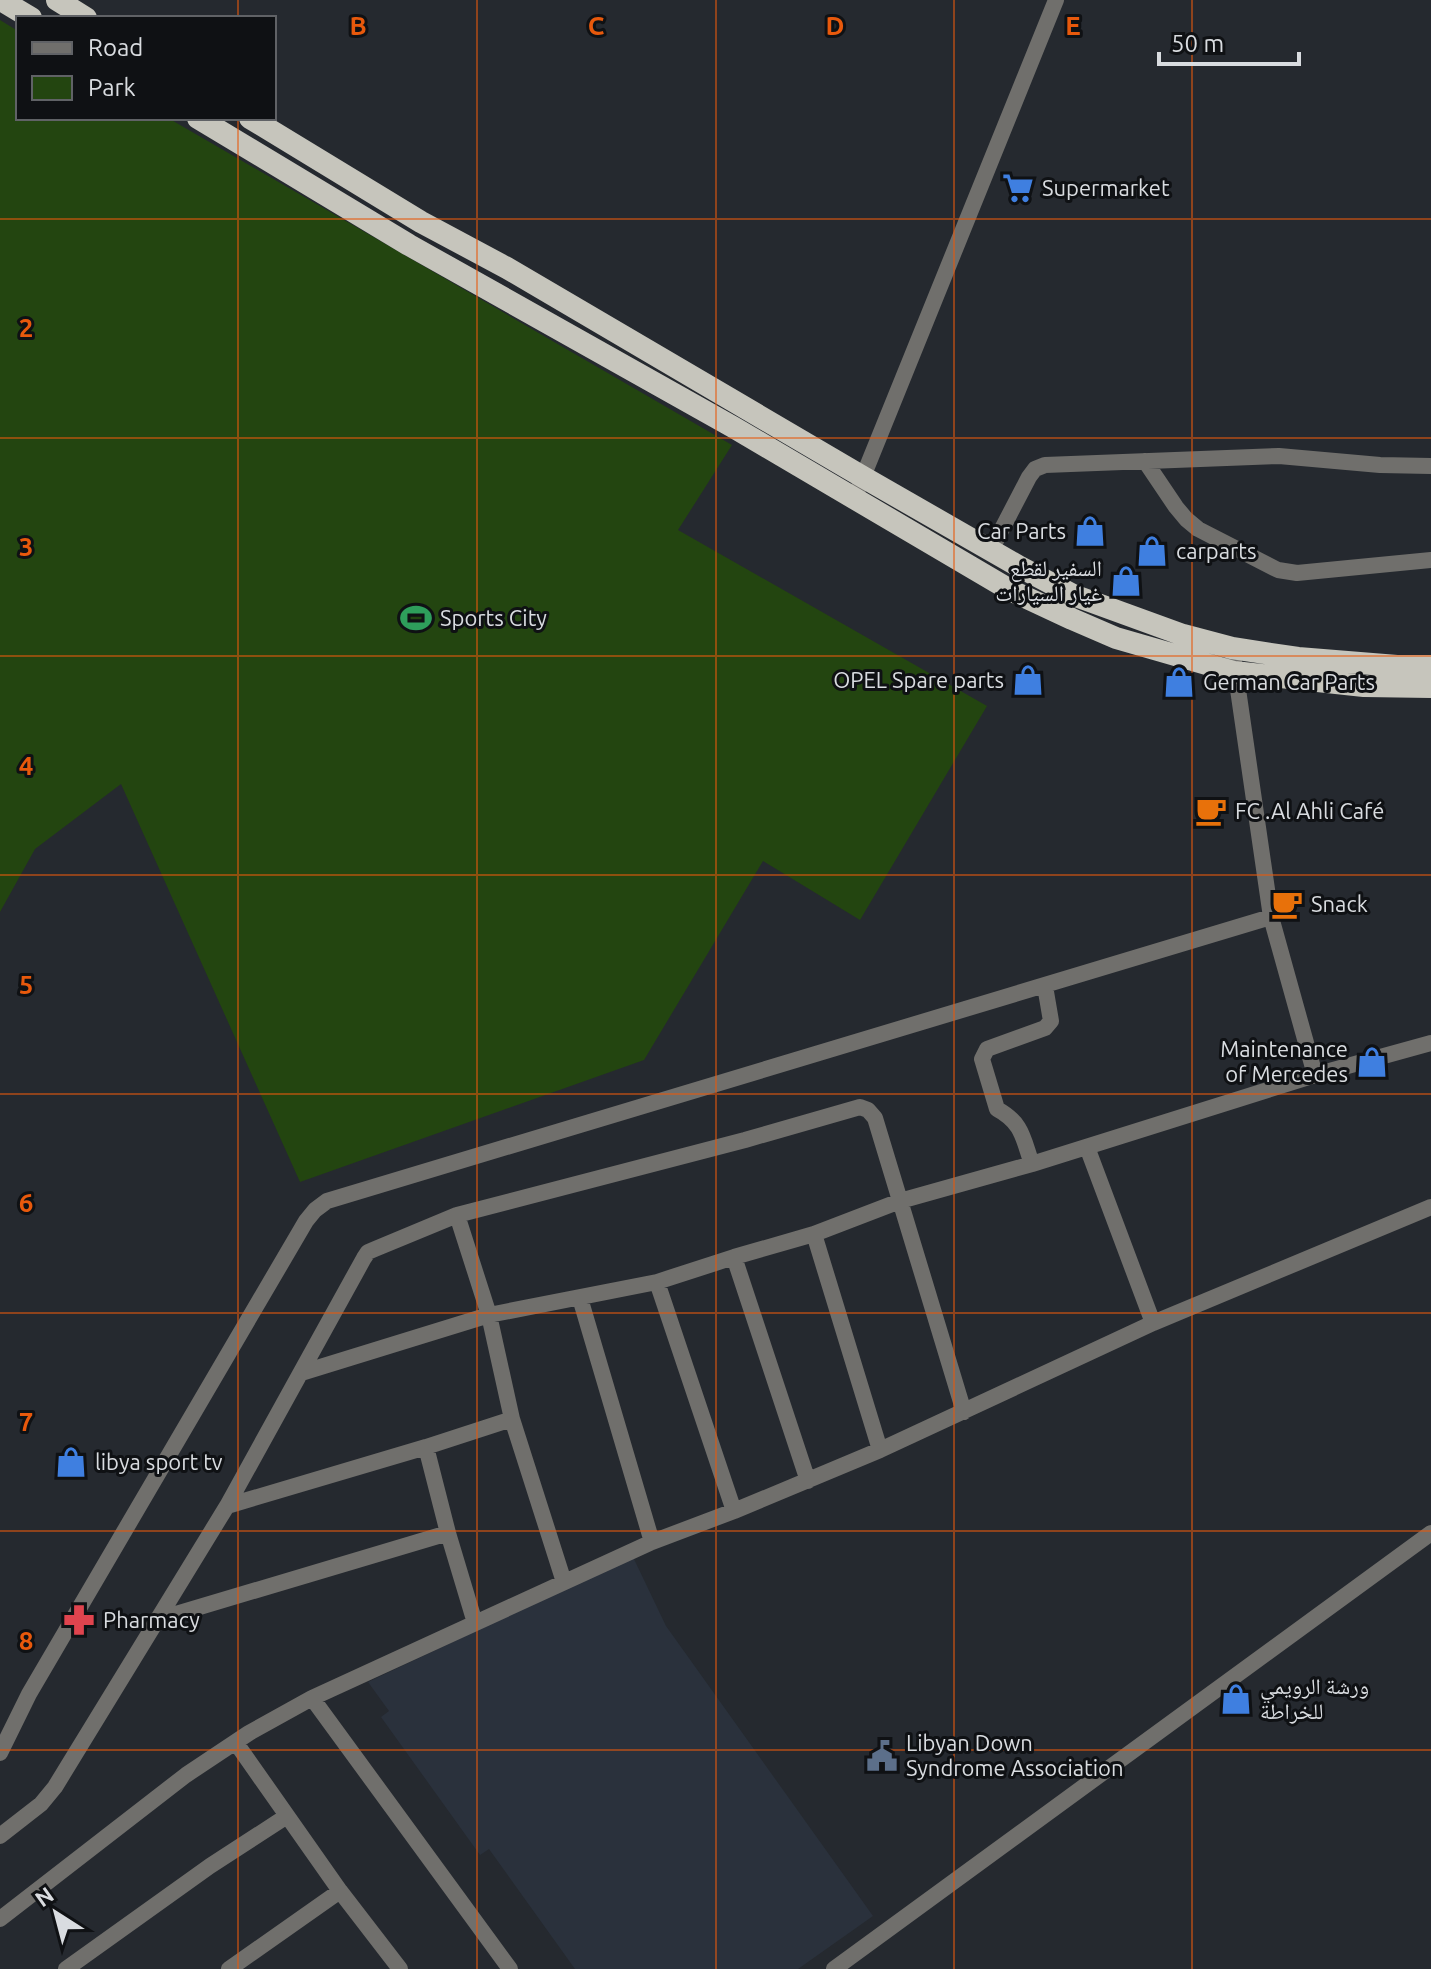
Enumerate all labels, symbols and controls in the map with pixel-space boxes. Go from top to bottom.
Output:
text: B [349,11,367,40]
text: C [588,11,605,40]
text: D [826,11,844,40]
text: E [1065,11,1081,40]
legend [16,16,276,120]
scale bar [1159,16,1299,66]
text: 50 m [1171,30,1224,57]
text: Road [88,34,143,61]
text: Park [88,74,136,101]
supermarket icon: Supermarket [1001,171,1035,205]
place label: Supermarket [1042,175,1170,200]
text: 2 [19,313,33,342]
shop icon: Car Parts [1073,514,1107,548]
place label: Car Parts [977,518,1066,543]
text: 3 [19,532,33,561]
shop icon: carparts [1135,534,1169,568]
place label: carparts [1176,538,1257,563]
place label: السفير لقطع غيار السيارات [995,555,1102,605]
shop icon: السفير لقطع غيار السيارات [1109,564,1143,598]
sports icon: Sports City [399,601,433,635]
place label: Sports City [440,605,547,630]
shop icon: OPEL Spare parts [1011,663,1045,697]
shop icon: German Car Parts [1162,665,1196,699]
place label: OPEL Spare parts [833,667,1004,692]
place label: German Car Parts [1203,669,1375,694]
text: 4 [19,751,33,780]
cafe icon: FC .Al Ahli Café [1194,794,1228,828]
place label: FC .Al Ahli Café [1235,798,1385,823]
cafe icon: Snack [1270,887,1304,921]
place label: Snack [1311,891,1368,916]
text: 5 [19,970,33,999]
place label: Maintenance of Mercedes [1220,1036,1348,1086]
shop icon: Maintenance of Mercedes [1355,1045,1389,1079]
text: 6 [19,1188,33,1217]
text: 7 [19,1407,33,1436]
shop icon: libya sport tv [54,1445,88,1479]
place label: libya sport tv [95,1449,223,1474]
pharmacy icon: Pharmacy [62,1603,96,1637]
place label: Pharmacy [103,1607,200,1632]
text: 8 [19,1626,33,1655]
place label: ورشة الرويمي للخراطة [1260,1673,1369,1724]
shop icon: ورشة الرويمي للخراطة [1219,1682,1253,1716]
place label: Libyan Down Syndrome Association [906,1730,1124,1780]
public building icon: Libyan Down Syndrome Association [865,1739,899,1773]
north arrow [16,1873,96,1953]
text: N [30,1881,58,1911]

